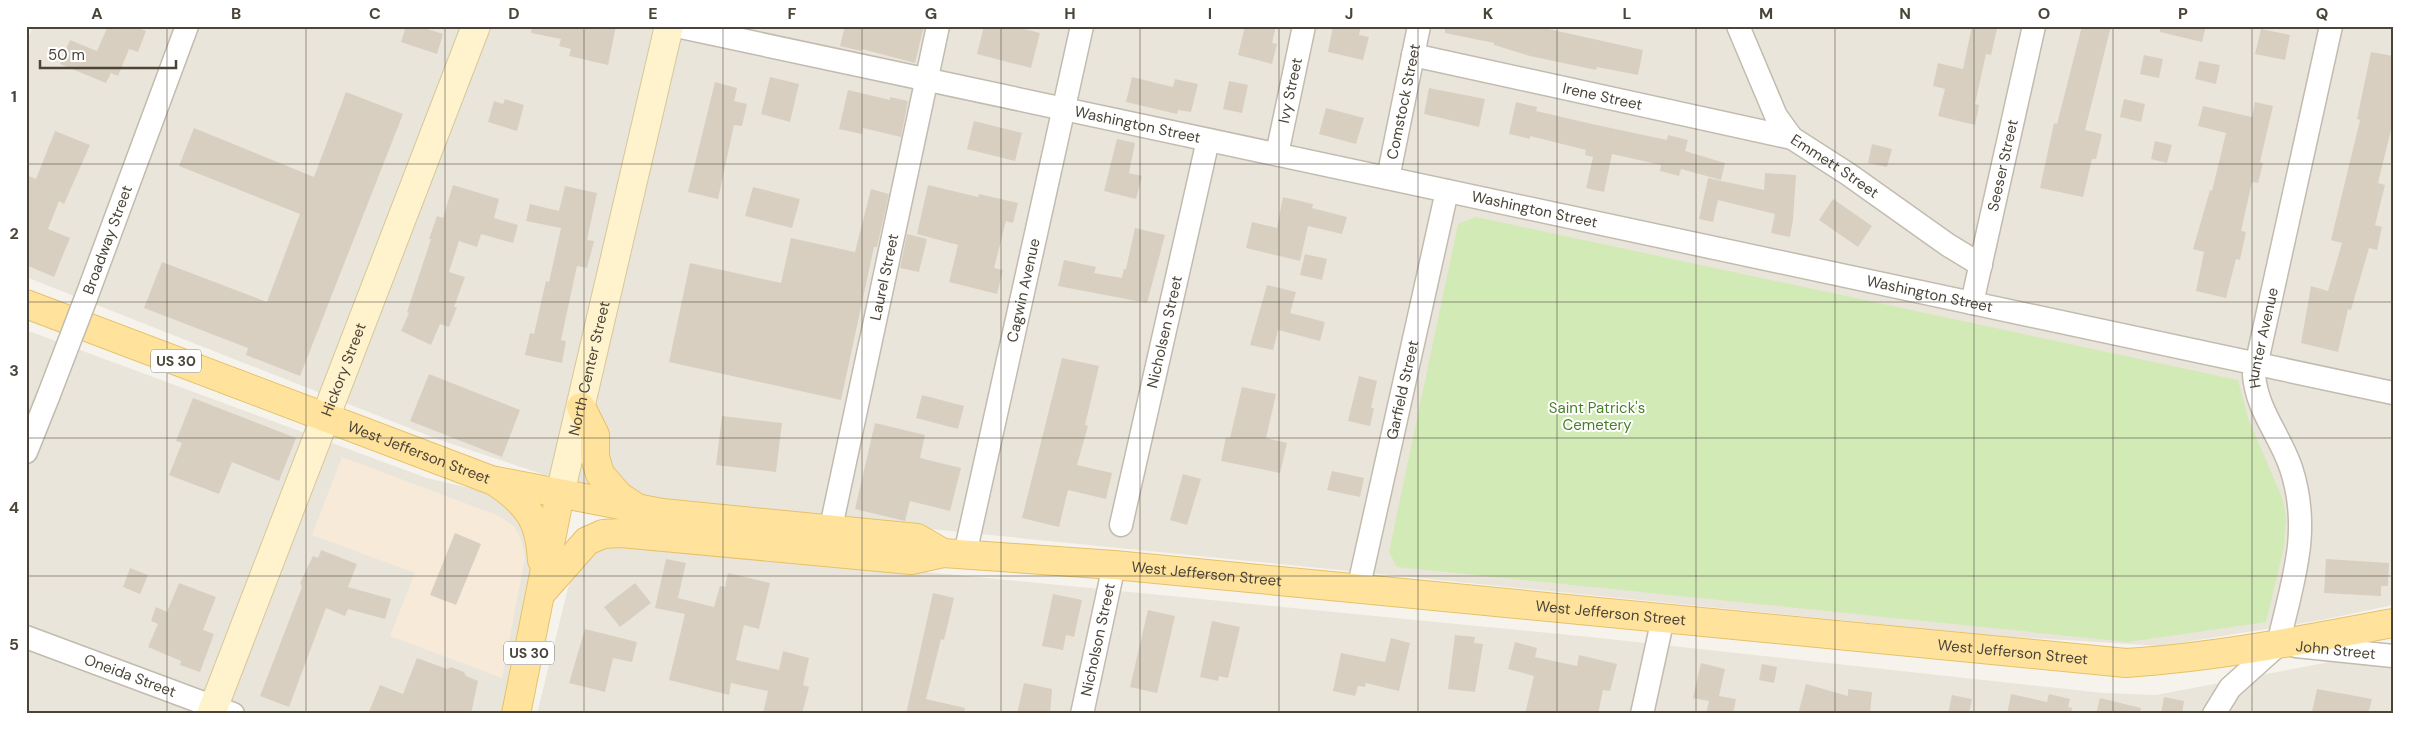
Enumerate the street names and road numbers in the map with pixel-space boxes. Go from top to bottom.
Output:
street label: Comstock Street [1382,42,1425,161]
street label: Ivy Street [1274,56,1307,125]
street label: Irene Street [1561,78,1644,115]
street label: Washington Street [1073,101,1203,148]
street label: Seeser Street [1983,117,2023,213]
street label: Emmett Street [1787,130,1883,203]
street label: Broadway Street [78,182,137,297]
street label: Washington Street [1470,186,1600,233]
street label: Laurel Street [865,232,903,322]
street label: Cagwin Avenue [1002,236,1045,344]
street label: Washington Street [1865,271,1995,317]
street label: Nicholsen Street [1142,274,1187,390]
street label: Hunter Avenue [2244,286,2283,390]
street label: North Center Street [564,299,615,438]
street label: Hickory Street [317,320,371,419]
street label: Garfield Street [1382,338,1423,442]
road number: US 30 [151,350,201,372]
street label: West Jefferson Street [345,417,493,489]
street label: West Jefferson Street [1130,557,1283,591]
street label: Nicholson Street [1076,581,1120,698]
street label: West Jefferson Street [1535,596,1687,630]
street label: West Jefferson Street [1937,635,2089,669]
street label: John Street [2295,636,2377,664]
road number: US 30 [504,641,554,664]
street label: Oneida Street [81,650,179,702]

